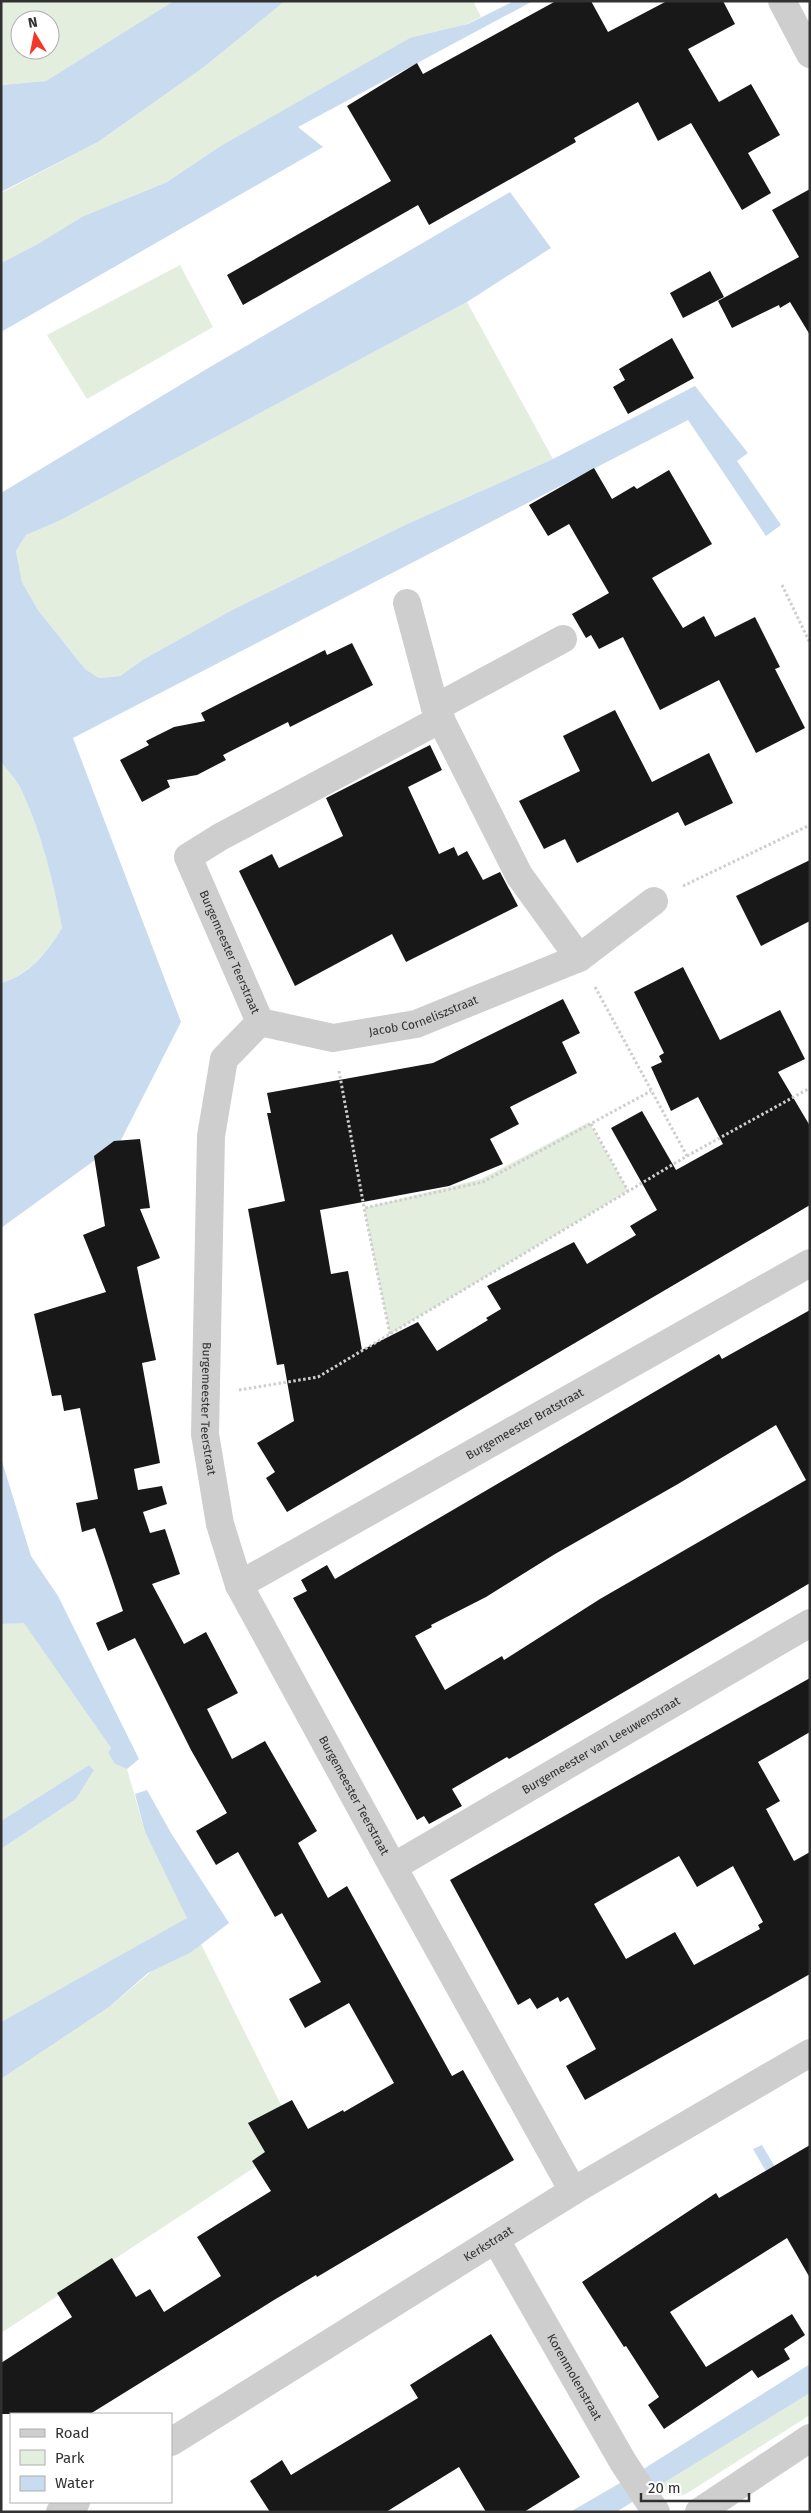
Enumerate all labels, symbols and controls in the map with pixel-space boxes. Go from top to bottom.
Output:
north arrow [10,10,60,60]
text: N [27,14,39,32]
street label: Burgemeester Teerstraat [196,888,263,1017]
street label: Jacob Corneliszstraat [368,992,480,1039]
street label: Burgemeester Teerstraat [198,1342,219,1477]
street label: Burgemeester Bratstraat [463,1385,587,1463]
street label: Burgemeester van Leeuwenstraat [519,1693,683,1797]
street label: Burgemeester Teerstraat [316,1734,392,1858]
street label: Kerkstraat [461,2223,516,2265]
street label: Korenmolenstraat [544,2331,605,2424]
legend [10,2413,172,2503]
text: Road [55,2424,90,2442]
text: Park [55,2449,85,2467]
scale bar [641,2470,748,2502]
text: Water [55,2474,94,2492]
text: 20 m [648,2479,681,2497]

